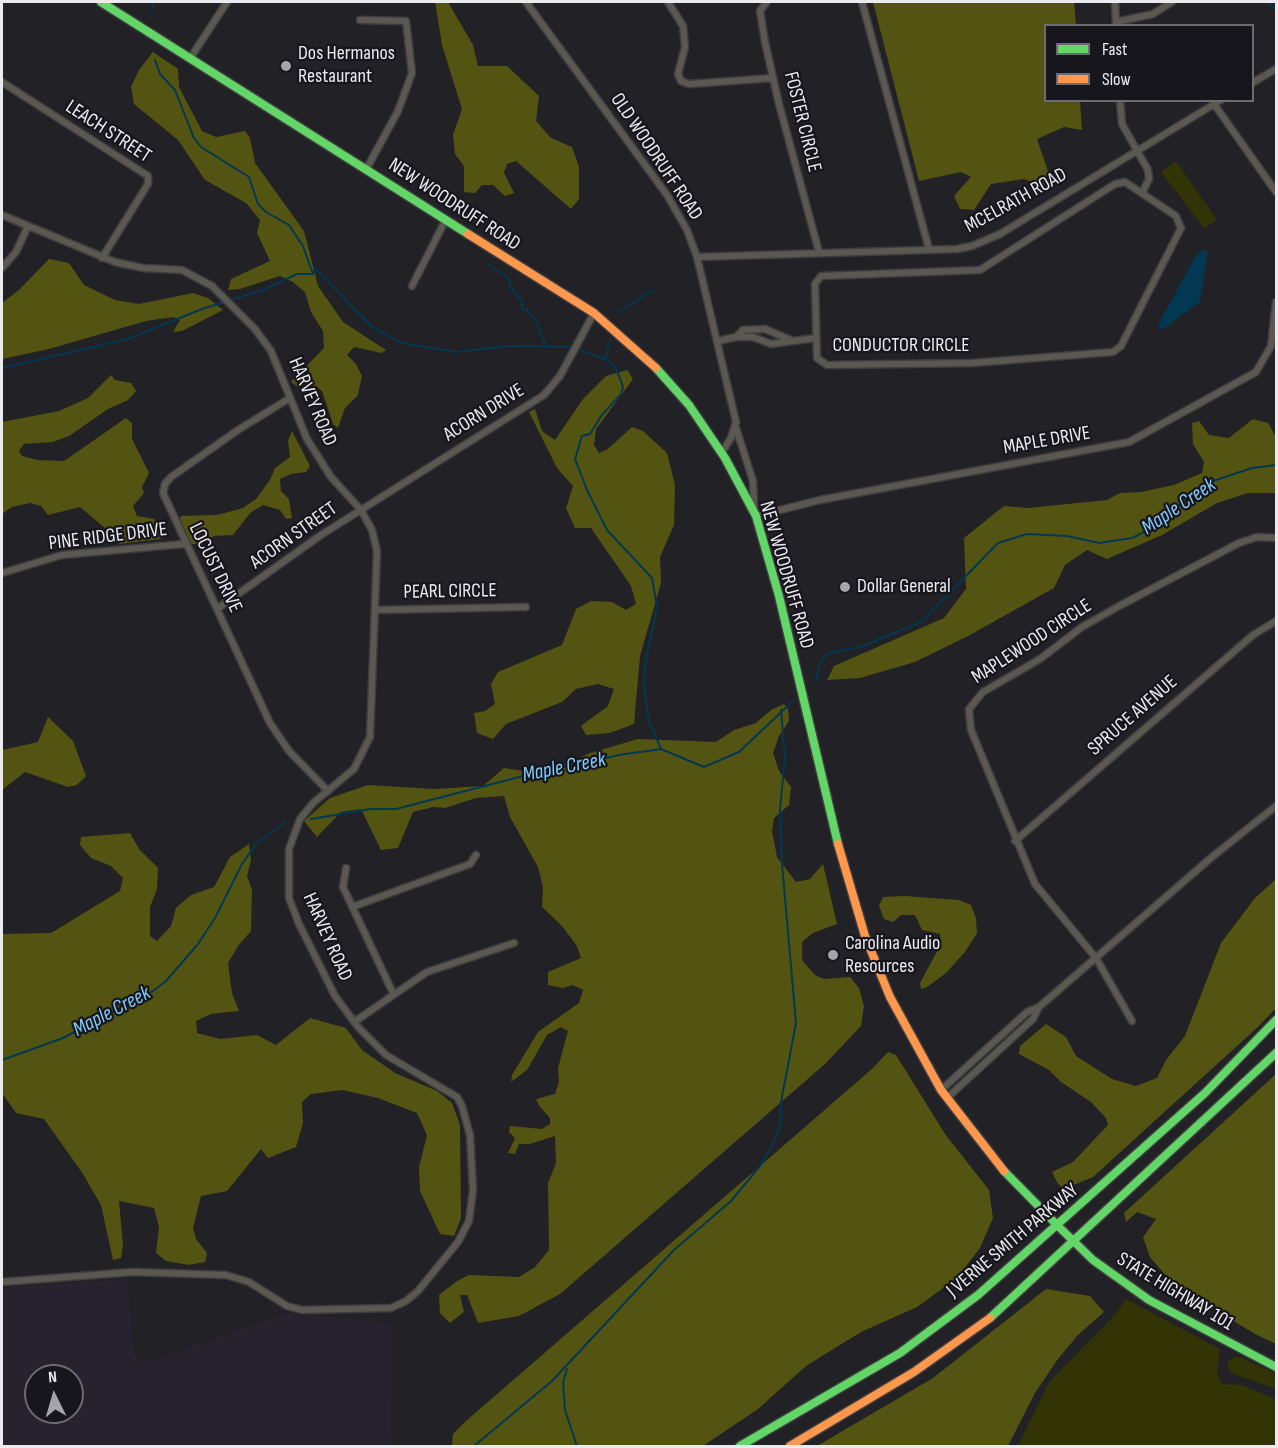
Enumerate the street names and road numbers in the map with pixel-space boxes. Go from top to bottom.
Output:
street label: FOSTER CIRCLE [778,69,826,175]
street label: OLD WOODRUFF ROAD [605,89,707,225]
street label: LEACH STREET [61,95,155,169]
street label: NEW WOODRUFF ROAD [384,153,524,257]
street label: MCELRATH ROAD [961,163,1071,239]
street label: CONDUCTOR CIRCLE [832,334,970,358]
street label: HARVEY ROAD [283,354,341,450]
street label: ACORN DRIVE [439,379,529,447]
street label: MAPLE DRIVE [1002,422,1092,460]
street label: ACORN STREET [246,497,342,575]
street label: NEW WOODRUFF ROAD [753,498,819,652]
street label: PINE RIDGE DRIVE [47,518,169,556]
street label: LOCUST DRIVE [183,519,247,617]
street label: PEARL CIRCLE [403,579,497,605]
street label: MAPLEWOOD CIRCLE [967,594,1097,690]
street label: SPRUCE AVENUE [1083,671,1183,761]
street label: HARVEY ROAD [297,889,357,985]
street label: J VERNE SMITH PARKWAY [942,1179,1084,1303]
street label: STATE HIGHWAY 101 [1112,1248,1238,1336]

